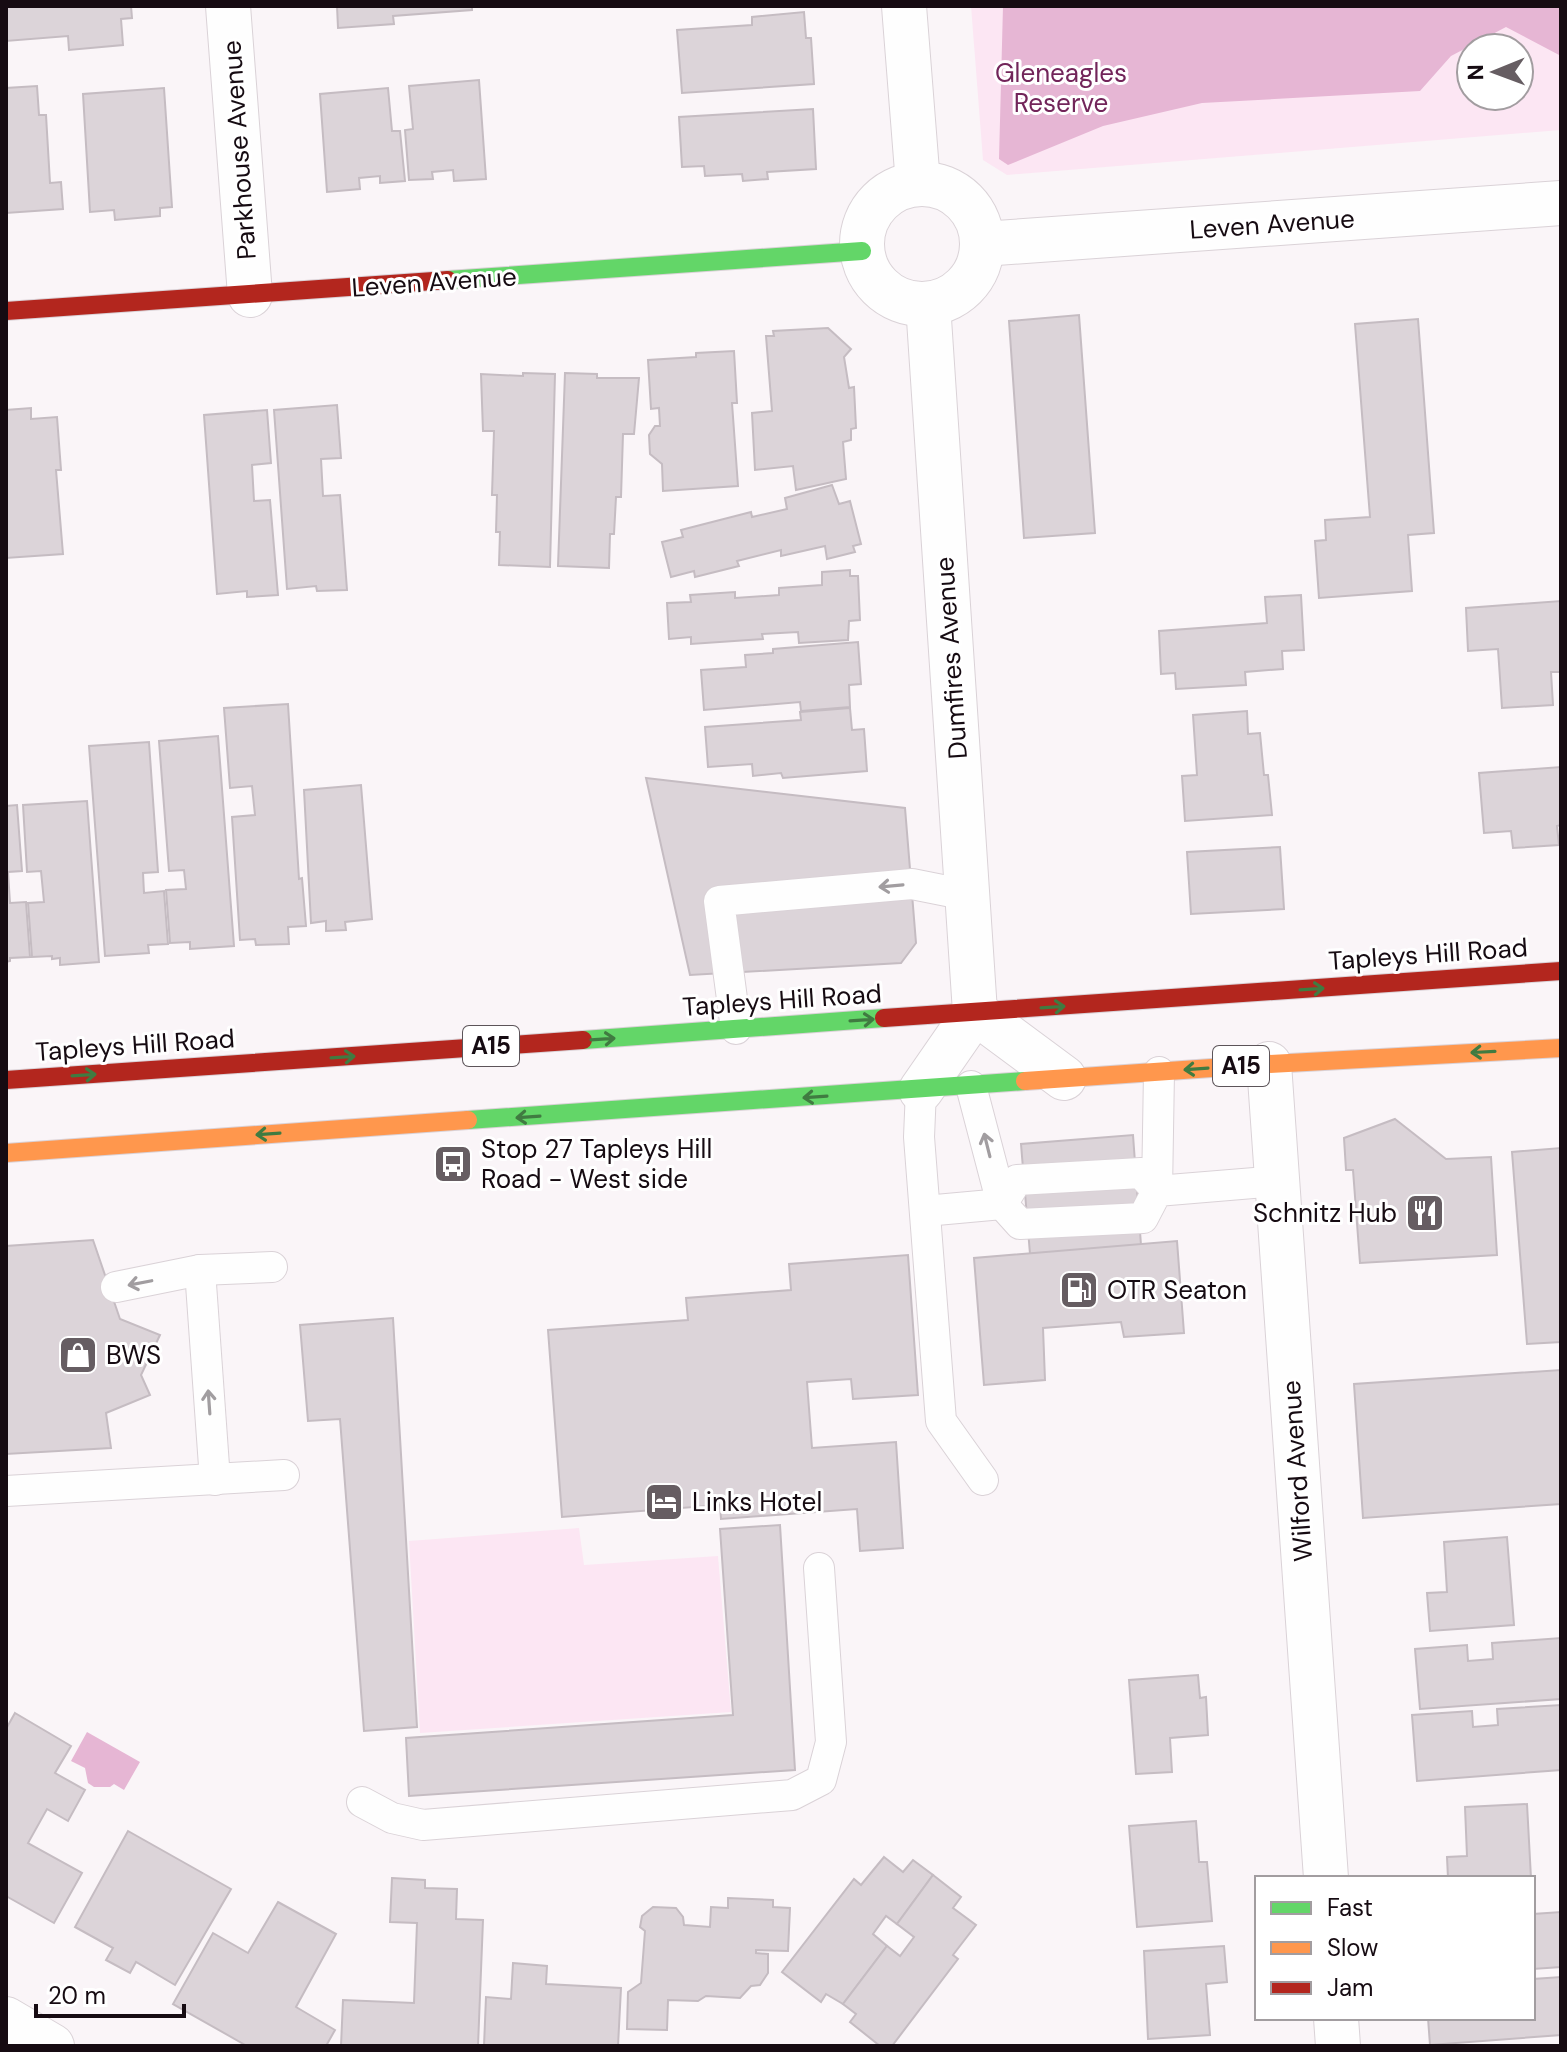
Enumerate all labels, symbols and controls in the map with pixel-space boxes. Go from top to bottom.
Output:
north arrow [1455,32,1535,112]
street label: Parkhouse Avenue [214,39,264,261]
park label: Gleneagles Reserve [995,56,1127,120]
text: N [1461,64,1490,81]
street label: Leven Avenue [1188,201,1356,247]
street label: Leven Avenue [350,259,518,305]
street label: Dumfires Avenue [927,556,975,760]
one-way arrow [878,879,905,894]
street label: Tapleys Hill Road [1327,930,1529,978]
street label: Tapleys Hill Road [681,976,883,1024]
one-way arrow [1298,981,1325,996]
one-way arrow [1039,999,1066,1014]
one-way arrow [848,1012,875,1027]
street label: Tapleys Hill Road [34,1021,236,1069]
road number: A15 [463,1026,519,1066]
one-way arrow [589,1031,616,1046]
one-way arrow [1470,1045,1497,1060]
road number: A15 [1213,1046,1269,1086]
one-way arrow [329,1049,356,1064]
one-way arrow [1183,1062,1210,1077]
one-way arrow [70,1067,97,1082]
one-way arrow [802,1090,829,1105]
one-way arrow [515,1110,542,1125]
one-way arrow [255,1127,282,1142]
place label: Stop 27 Tapleys Hill Road - West side [481,1132,712,1196]
one-way arrow [978,1132,993,1158]
bus stop icon: Stop 27 Tapleys Hill Road - West side [432,1143,474,1185]
restaurant icon: Schnitz Hub [1404,1192,1446,1234]
place label: Schnitz Hub [1253,1196,1397,1230]
fuel station icon: OTR Seaton [1058,1269,1100,1311]
place label: OTR Seaton [1107,1273,1247,1307]
one-way arrow [127,1276,153,1291]
shop icon: BWS [57,1334,99,1376]
place label: BWS [106,1338,161,1372]
street label: Wilford Avenue [1274,1379,1320,1563]
one-way arrow [201,1389,216,1416]
hotel icon: Links Hotel [643,1481,685,1523]
place label: Links Hotel [692,1485,822,1519]
legend [1255,1876,1535,2020]
text: Fast [1327,1892,1373,1923]
text: Slow [1327,1932,1378,1963]
scale bar [36,1968,184,2018]
text: Jam [1327,1972,1373,2003]
text: 20 m [48,1980,106,2011]

